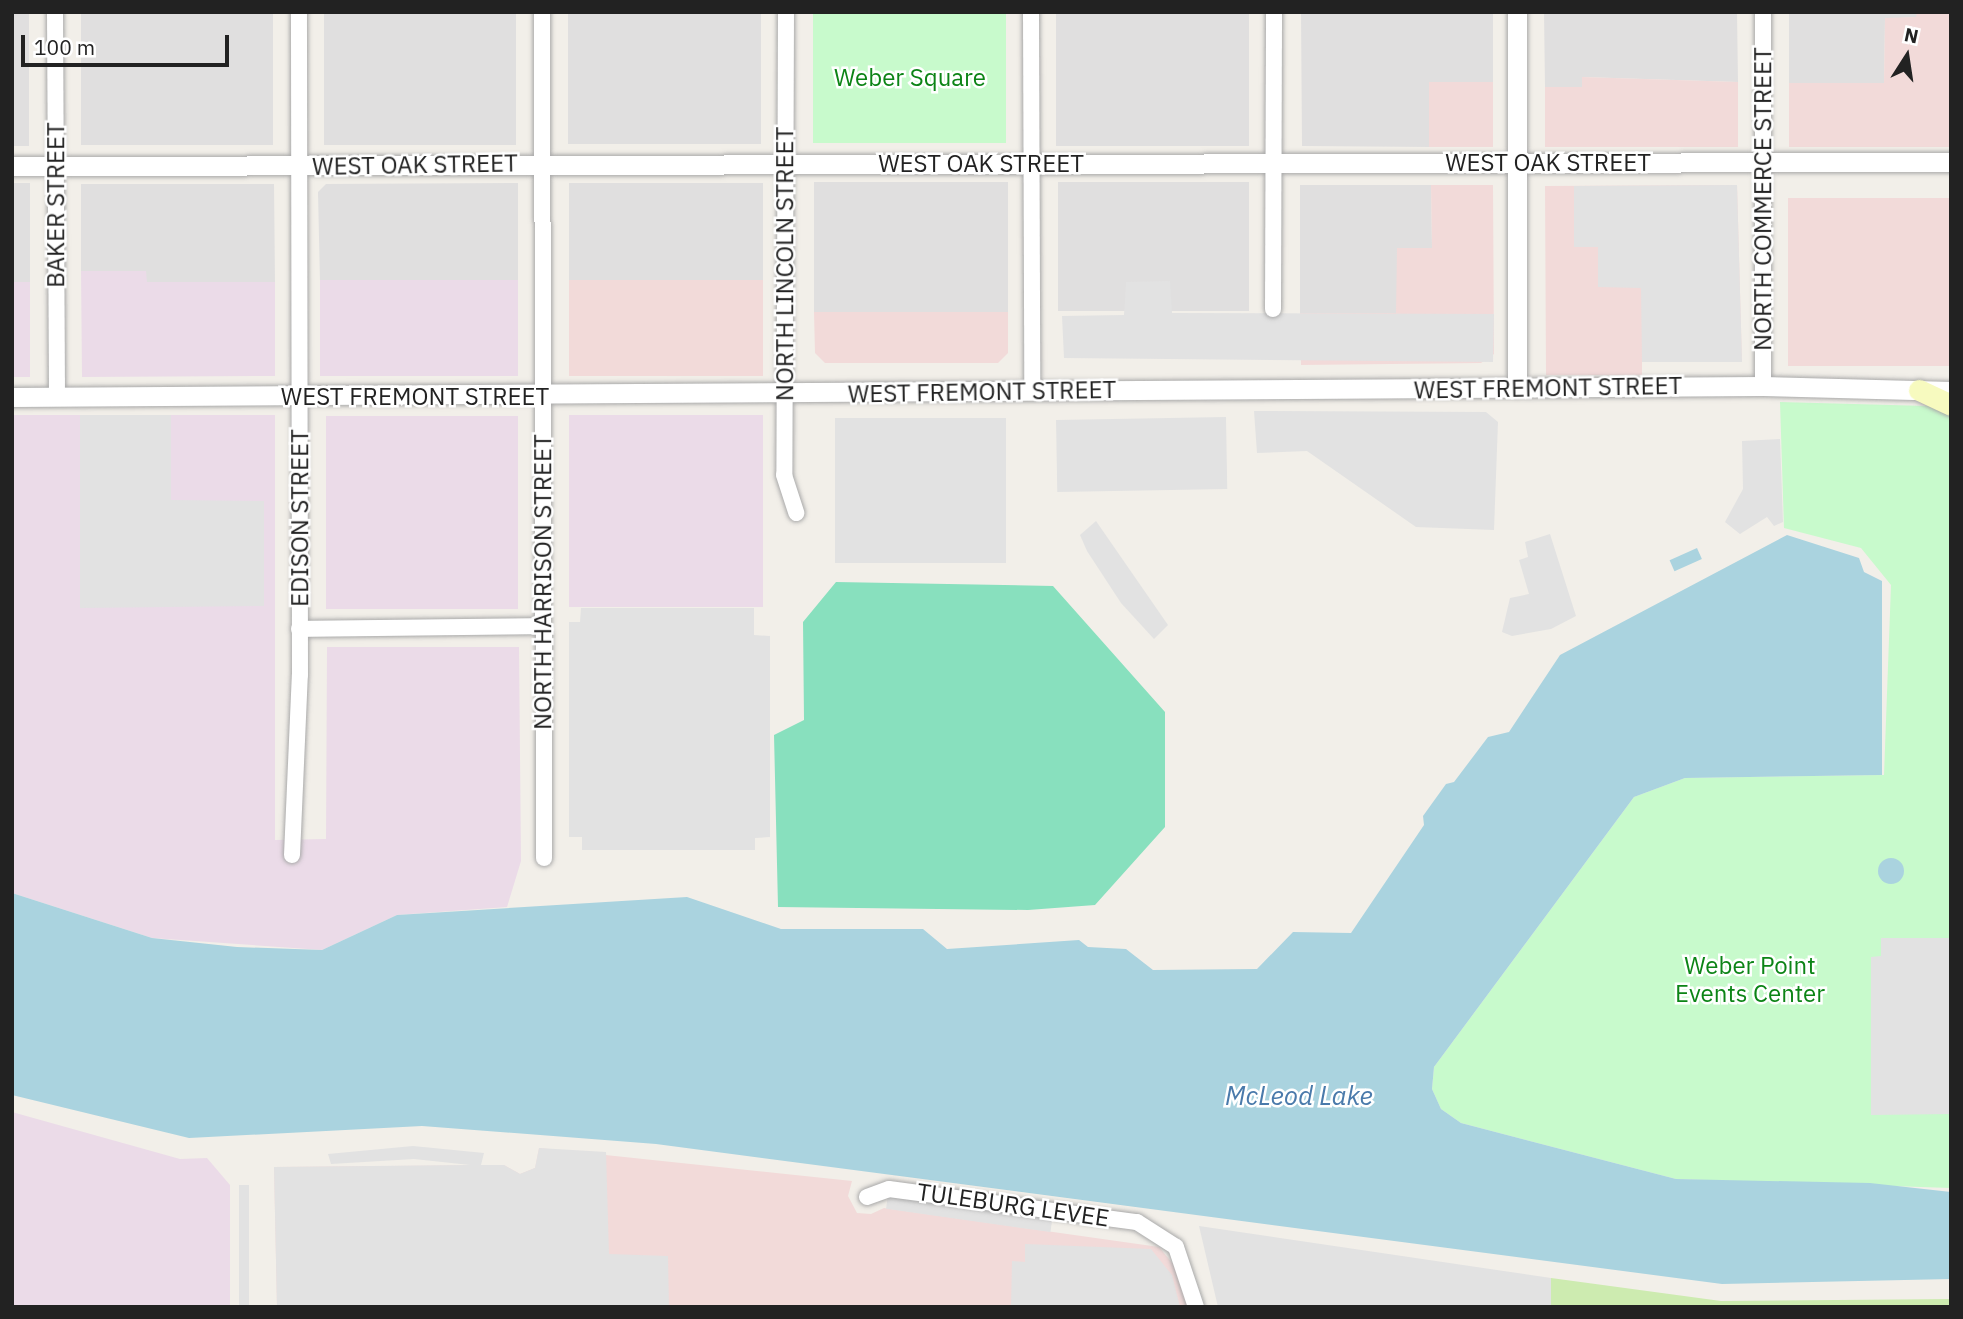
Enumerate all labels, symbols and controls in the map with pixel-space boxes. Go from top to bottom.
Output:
scale bar [24,21,233,65]
north arrow [1872,21,1942,91]
text: N [1902,22,1921,49]
text: 100 m [34,33,95,61]
street label: NORTH COMMERCE STREET [1749,47,1777,351]
park label: Weber Square [834,64,986,92]
street label: BAKER STREET [42,122,70,288]
street label: NORTH LINCOLN STREET [771,127,799,401]
street label: WEST OAK STREET [312,149,518,181]
street label: WEST OAK STREET [1445,149,1651,177]
street label: WEST OAK STREET [878,150,1084,178]
street label: WEST FREMONT STREET [1414,371,1682,405]
street label: WEST FREMONT STREET [848,375,1116,409]
street label: WEST FREMONT STREET [281,383,549,411]
street label: EDISON STREET [286,429,314,607]
street label: NORTH HARRISON STREET [529,434,557,730]
park label: Weber Point Events Center [1675,952,1825,1008]
water label: McLeod Lake [1225,1080,1373,1112]
street label: TULEBURG LEVEE [915,1177,1111,1233]

